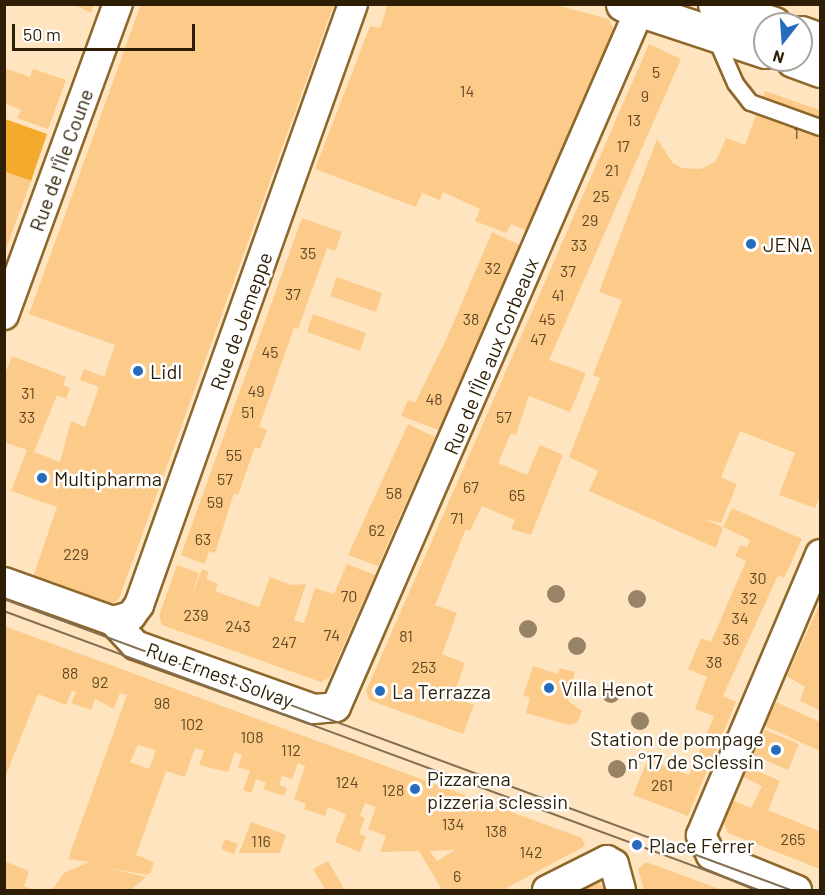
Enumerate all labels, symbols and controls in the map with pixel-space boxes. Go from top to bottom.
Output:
scale bar [15,12,198,50]
north arrow [753,12,813,72]
text: 50 m [23,23,61,45]
text: N [770,47,786,68]
house number: 5 [652,62,660,82]
house number: 14 [460,81,474,101]
street label: Rue de l'Île Coune [24,85,98,235]
house number: 9 [641,86,649,106]
house number: 13 [627,110,641,130]
house number: 1 [793,123,799,143]
house number: 17 [616,136,630,156]
house number: 21 [605,160,619,180]
house number: 25 [593,186,609,206]
house number: 29 [582,210,598,230]
place label: JENA [763,232,812,256]
house number: 33 [571,235,587,255]
marker: JENA [744,237,758,251]
house number: 35 [300,243,316,263]
street label: Rue de Jemeppe [205,249,277,393]
street label: Rue de l'Île aux Corbeaux [439,254,543,458]
house number: 32 [485,258,501,278]
house number: 37 [560,261,576,281]
house number: 37 [285,284,301,304]
house number: 41 [552,285,564,305]
house number: 38 [463,309,479,329]
house number: 45 [538,309,556,329]
house number: 47 [530,329,546,349]
house number: 45 [261,342,279,362]
place label: Lidl [150,359,182,383]
marker: Lidl [131,364,145,378]
house number: 49 [247,381,265,401]
house number: 31 [21,383,35,403]
house number: 48 [425,389,443,409]
house number: 51 [241,402,255,422]
house number: 33 [19,407,35,427]
house number: 57 [496,407,512,427]
house number: 55 [226,445,242,465]
place label: Multipharma [54,466,162,490]
house number: 57 [217,469,233,489]
marker: Multipharma [35,471,49,485]
house number: 67 [463,477,479,497]
house number: 58 [386,483,402,503]
house number: 65 [509,485,525,505]
house number: 59 [207,492,223,512]
house number: 71 [450,508,464,528]
house number: 62 [369,520,385,540]
house number: 63 [195,529,211,549]
house number: 229 [63,544,89,564]
house number: 30 [749,568,767,588]
house number: 70 [341,586,357,606]
house number: 32 [741,588,757,608]
house number: 239 [183,605,209,625]
house number: 34 [731,608,749,628]
house number: 243 [225,616,251,636]
house number: 74 [324,625,340,645]
house number: 81 [399,626,413,646]
house number: 36 [723,629,739,649]
house number: 247 [272,632,296,652]
street label: Rue Ernest Solvay [143,637,297,713]
house number: 38 [706,652,722,672]
house number: 253 [411,657,437,677]
house number: 88 [62,663,78,683]
house number: 92 [92,672,108,692]
place label: Villa Henot [561,676,654,700]
place label: La Terrazza [392,679,491,703]
marker: Villa Henot [542,681,556,695]
marker: La Terrazza [373,684,387,698]
house number: 98 [154,693,170,713]
house number: 102 [180,714,204,734]
place label: Station de pompage n°17 de Sclessin [590,726,764,773]
house number: 108 [241,727,263,747]
house number: 112 [281,740,301,760]
marker: Station de pompage n°17 de Sclessin [769,743,783,757]
place label: Pizzarena pizzeria sclessin [427,766,568,813]
house number: 124 [336,772,358,792]
house number: 261 [651,775,673,795]
house number: 128 [382,780,404,800]
marker: Pizzarena pizzeria sclessin [408,782,422,796]
house number: 134 [442,814,464,834]
house number: 138 [485,821,507,841]
house number: 265 [780,829,806,849]
house number: 116 [251,831,271,851]
place label: Place Ferrer [649,833,754,857]
marker: Place Ferrer [630,838,644,852]
house number: 142 [520,842,542,862]
house number: 6 [453,866,461,886]

